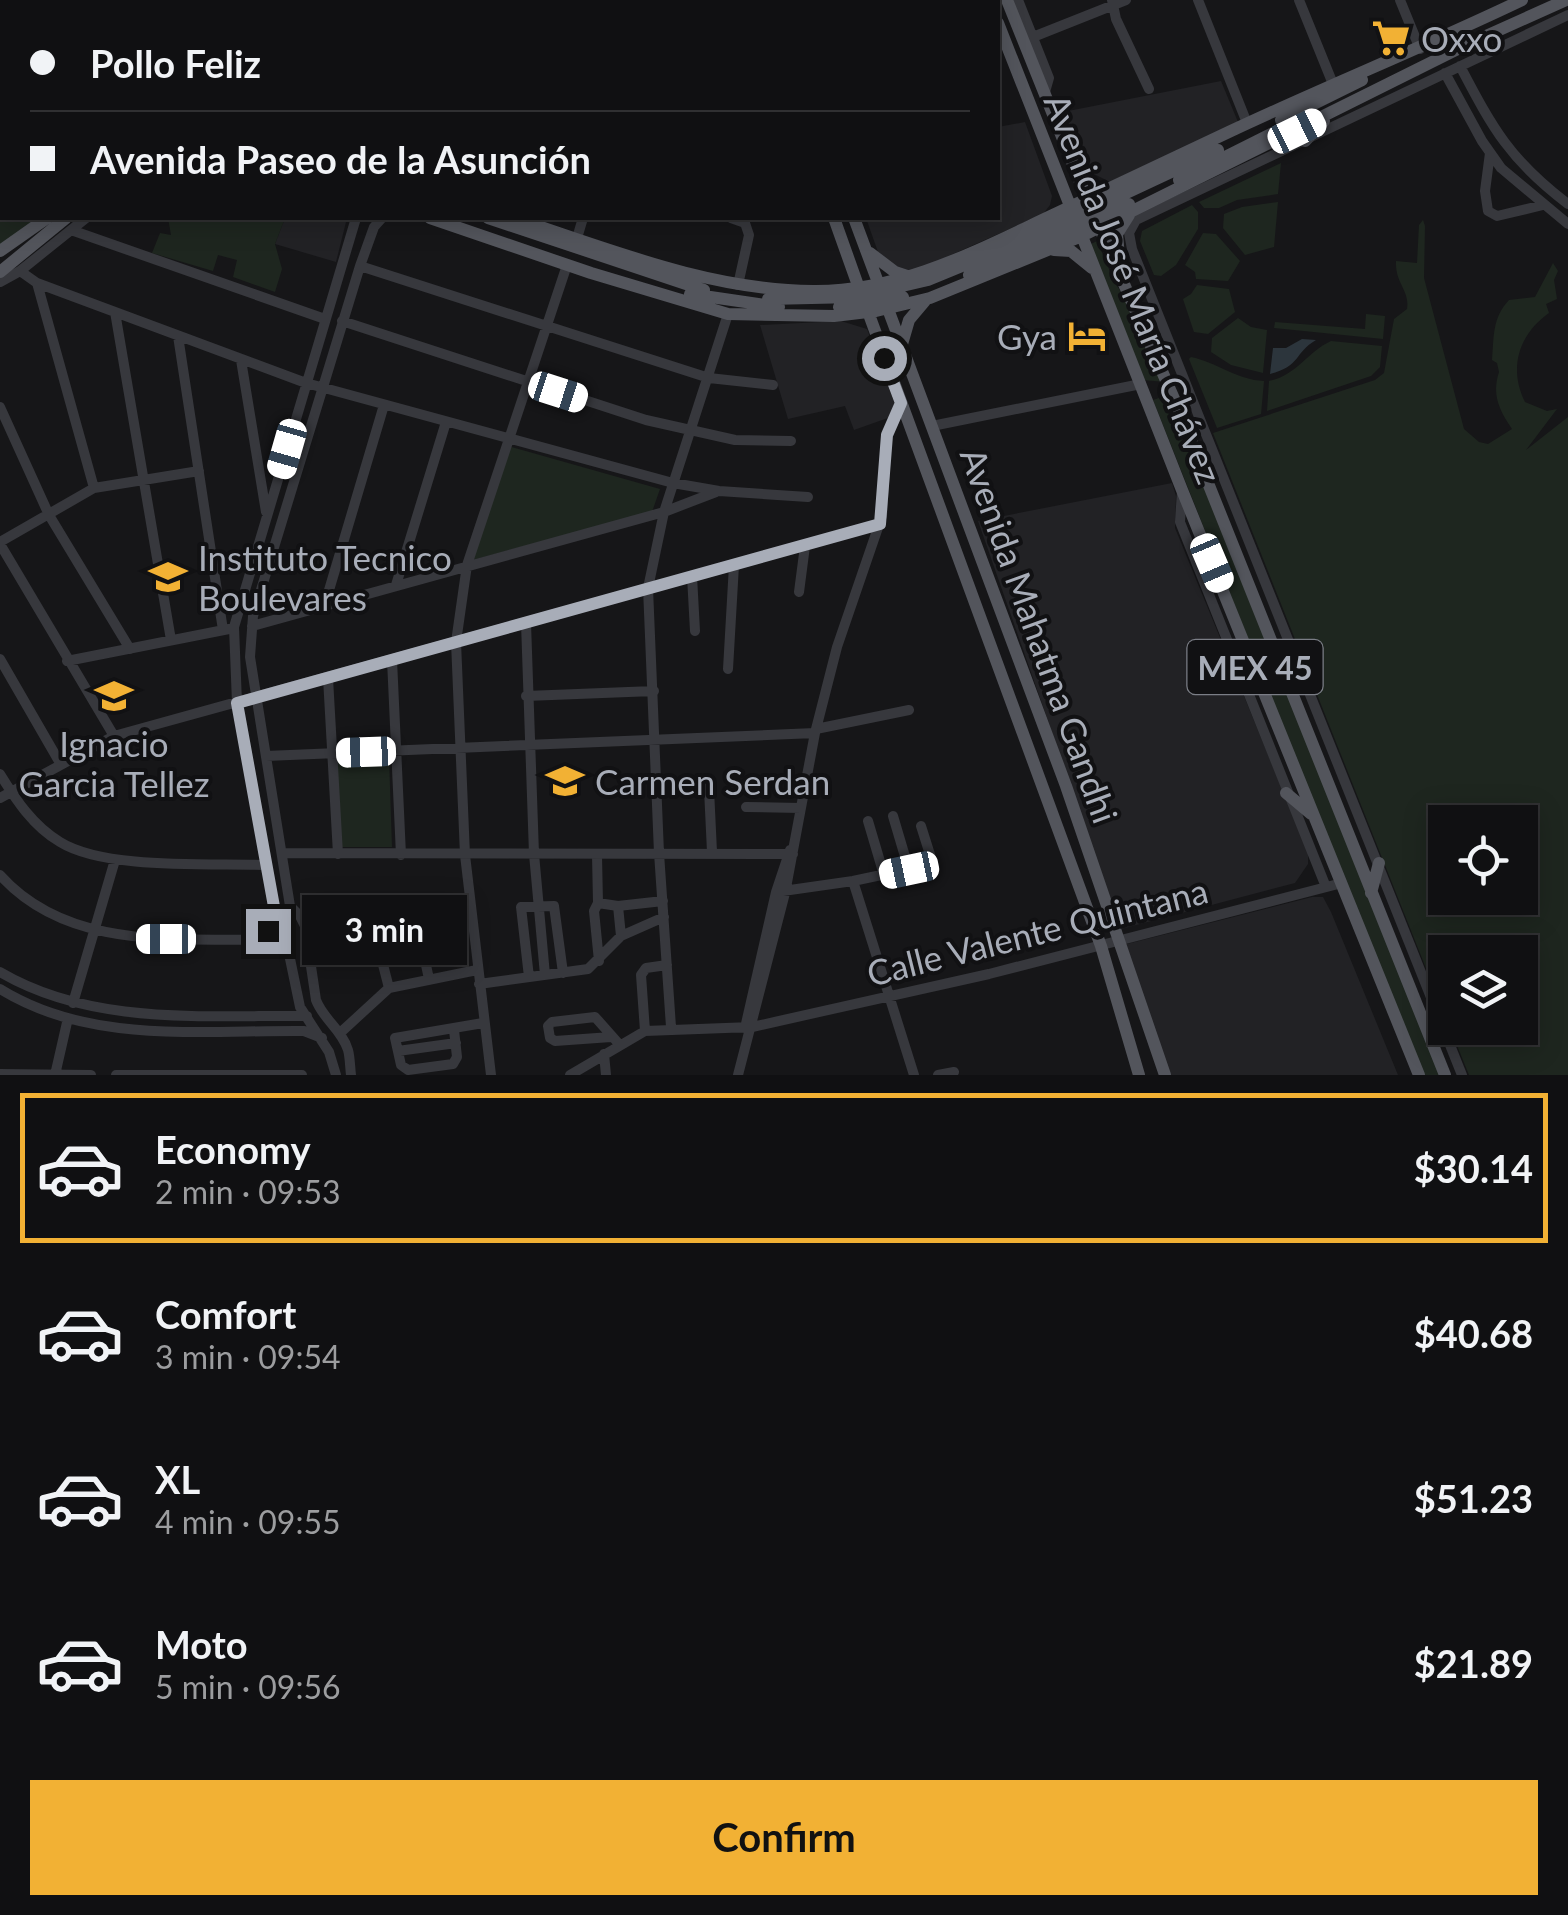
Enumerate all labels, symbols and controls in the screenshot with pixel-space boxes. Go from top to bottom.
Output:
supermarket icon: Oxxo [1370,17,1412,59]
place label: Oxxo [1421,17,1502,59]
text: Pollo Feliz [90,40,261,86]
street label: Avenida José María Chávez [1037,87,1231,489]
car [1263,104,1331,158]
text: Avenida Paseo de la Asunción [90,136,591,182]
place label: Gya [997,315,1057,357]
hotel icon: Gya [1066,315,1108,357]
route start [862,336,907,381]
car [525,368,591,416]
car [264,416,310,482]
street label: Avenida Mahatma Gandhi [953,442,1127,828]
car [1186,530,1238,596]
place label: Instituto Tecnico Boulevares [198,536,452,618]
school or university icon: Instituto Tecnico Boulevares [147,556,189,598]
road number: MEX 45 [1188,640,1322,694]
school or university icon: Ignacio Garcia Tellez [93,675,135,717]
place label: Ignacio Garcia Tellez [19,722,210,804]
car [335,736,397,768]
school or university icon: Carmen Serdan [544,760,586,802]
place label: Carmen Serdan [595,760,830,802]
map controls [1428,805,1538,1045]
button: locate [1428,805,1538,915]
car [877,849,941,891]
street label: Calle Valente Quintana [862,868,1212,994]
callout: 3 min [303,896,468,966]
route end [246,909,291,954]
text: 3 min [345,910,424,949]
car [136,924,196,954]
button: layers [1428,935,1538,1045]
icon: car [35,1123,125,1213]
text: Economy [155,1126,310,1172]
text: $30.14 [1414,1145,1533,1191]
text: 2 min · 09:53 [155,1172,341,1211]
icon: car [35,1288,125,1378]
text: Comfort [155,1291,296,1337]
text: $40.68 [1414,1310,1533,1356]
text: 3 min · 09:54 [155,1337,341,1376]
icon: car [35,1453,125,1543]
text: XL [155,1456,200,1502]
text: $51.23 [1414,1475,1533,1521]
text: 4 min · 09:55 [155,1502,341,1541]
icon: car [35,1618,125,1708]
text: Moto [155,1621,248,1667]
text: $21.89 [1414,1640,1533,1686]
text: 5 min · 09:56 [155,1667,341,1706]
button: Confirm [30,1780,1538,1895]

